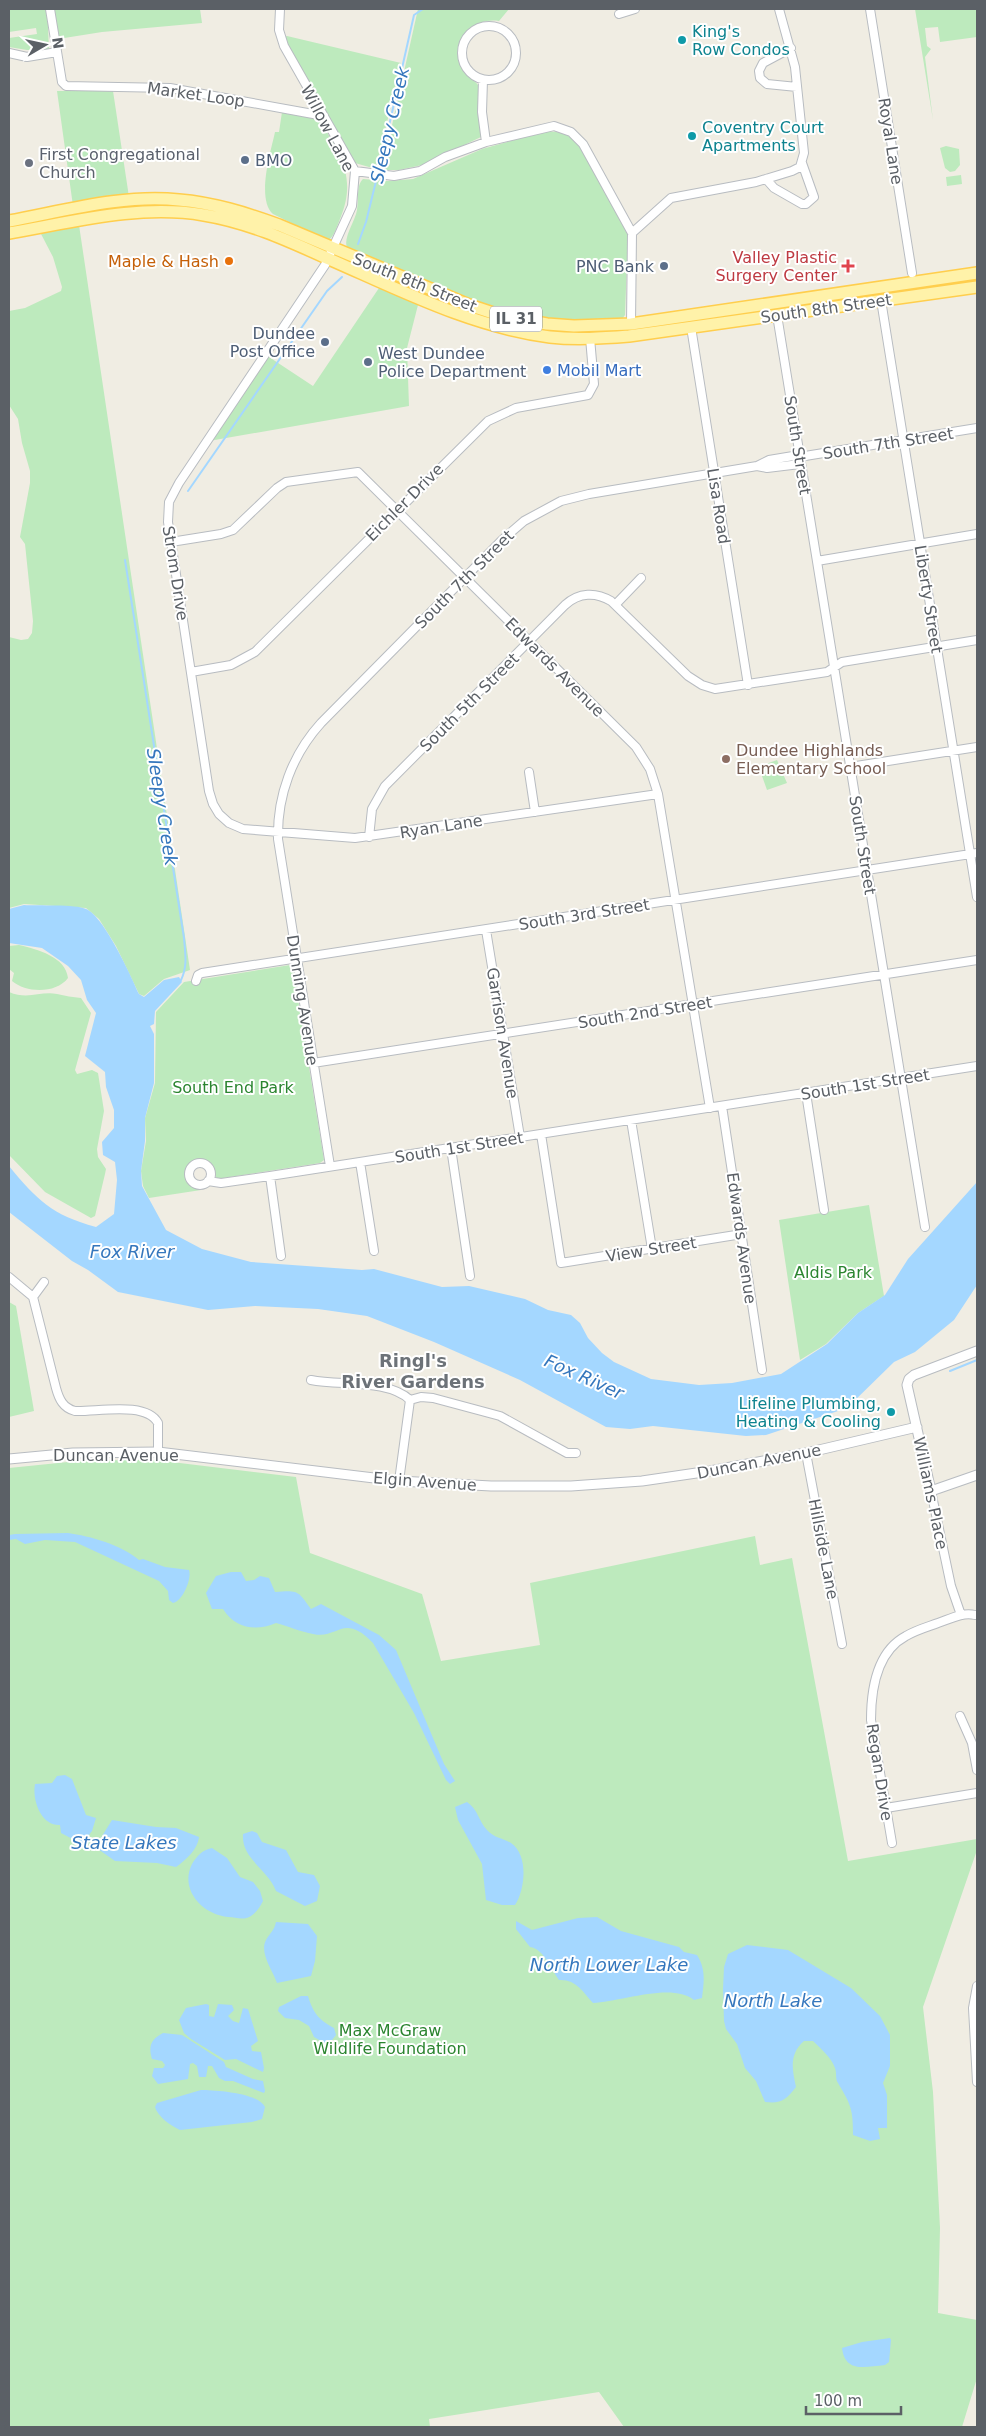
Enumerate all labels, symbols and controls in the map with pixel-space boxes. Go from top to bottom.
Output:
north arrow [20,20,70,70]
place label: King's Row Condos [692,22,790,59]
marker: King's Row Condos [676,34,688,46]
text: N [49,36,67,50]
water label: Sleepy Creek [366,63,413,185]
street label: Market Loop [146,78,246,111]
street label: Willow Lane [297,82,358,175]
street label: Royal Lane [874,96,907,186]
place label: Coventry Court Apartments [702,118,824,155]
marker: Coventry Court Apartments [686,130,698,142]
place label: First Congregational Church [39,145,200,182]
place label: BMO [255,151,292,170]
marker: BMO [239,154,251,166]
marker: First Congregational Church [23,157,35,169]
place label: Valley Plastic Surgery Center [715,248,837,285]
street label: South 8th Street [350,249,480,316]
place label: Maple & Hash [108,252,219,271]
marker: Maple & Hash [223,255,235,267]
place label: PNC Bank [576,257,655,276]
marker: Valley Plastic Surgery Center [841,259,855,273]
marker: PNC Bank [658,260,670,272]
street label: South 8th Street [759,290,893,327]
road number: IL 31 [490,306,542,332]
place label: Dundee Post Office [230,324,315,361]
marker: Dundee Post Office [319,336,331,348]
place label: West Dundee Police Department [378,344,526,381]
marker: West Dundee Police Department [362,356,374,368]
place label: Mobil Mart [557,361,641,380]
marker: Mobil Mart [541,364,553,376]
street label: South Street [780,394,815,496]
street label: South 7th Street [821,424,955,463]
street label: Eichler Drive [362,460,447,545]
street label: Lisa Road [703,467,734,545]
street label: Strom Drive [159,524,192,622]
street label: South 7th Street [411,526,518,633]
street label: Liberty Street [911,544,946,655]
street label: Edwards Avenue [501,614,608,721]
street label: South 5th Street [416,649,523,756]
place label: Dundee Highlands Elementary School [736,741,886,778]
water label: Sleepy Creek [143,747,182,869]
marker: Dundee Highlands Elementary School [720,753,732,765]
street label: South Street [845,794,880,896]
street label: Ryan Lane [398,811,484,842]
street label: South 3rd Street [517,895,651,934]
street label: Dunning Avenue [283,933,322,1067]
street label: Garrison Avenue [483,966,522,1100]
street label: South 2nd Street [577,992,714,1032]
street label: South 1st Street [799,1065,931,1104]
park label: South End Park [172,1078,295,1097]
street label: South 1st Street [393,1128,525,1167]
street label: Edwards Avenue [723,1171,760,1305]
street label: View Street [604,1233,698,1266]
water label: Fox River [90,1241,176,1262]
park label: Aldis Park [794,1263,873,1282]
district label: Ringl's River Gardens [341,1350,485,1392]
water label: Fox River [541,1350,628,1404]
place label: Lifeline Plumbing, Heating & Cooling [736,1394,881,1431]
marker: Lifeline Plumbing, Heating & Cooling [885,1406,897,1418]
street label: Williams Place [909,1435,952,1551]
street label: Duncan Avenue [696,1440,823,1483]
street label: Duncan Avenue [53,1446,179,1465]
street label: Elgin Avenue [373,1468,477,1495]
street label: Hillside Lane [804,1497,843,1601]
street label: Regan Drive [862,1722,897,1822]
water label: State Lakes [71,1832,177,1853]
water label: North Lower Lake [530,1954,688,1975]
water label: North Lake [724,1990,822,2011]
park label: Max McGraw Wildlife Foundation [313,2021,467,2058]
scale bar [806,2384,901,2416]
text: 100 m [814,2392,862,2410]

